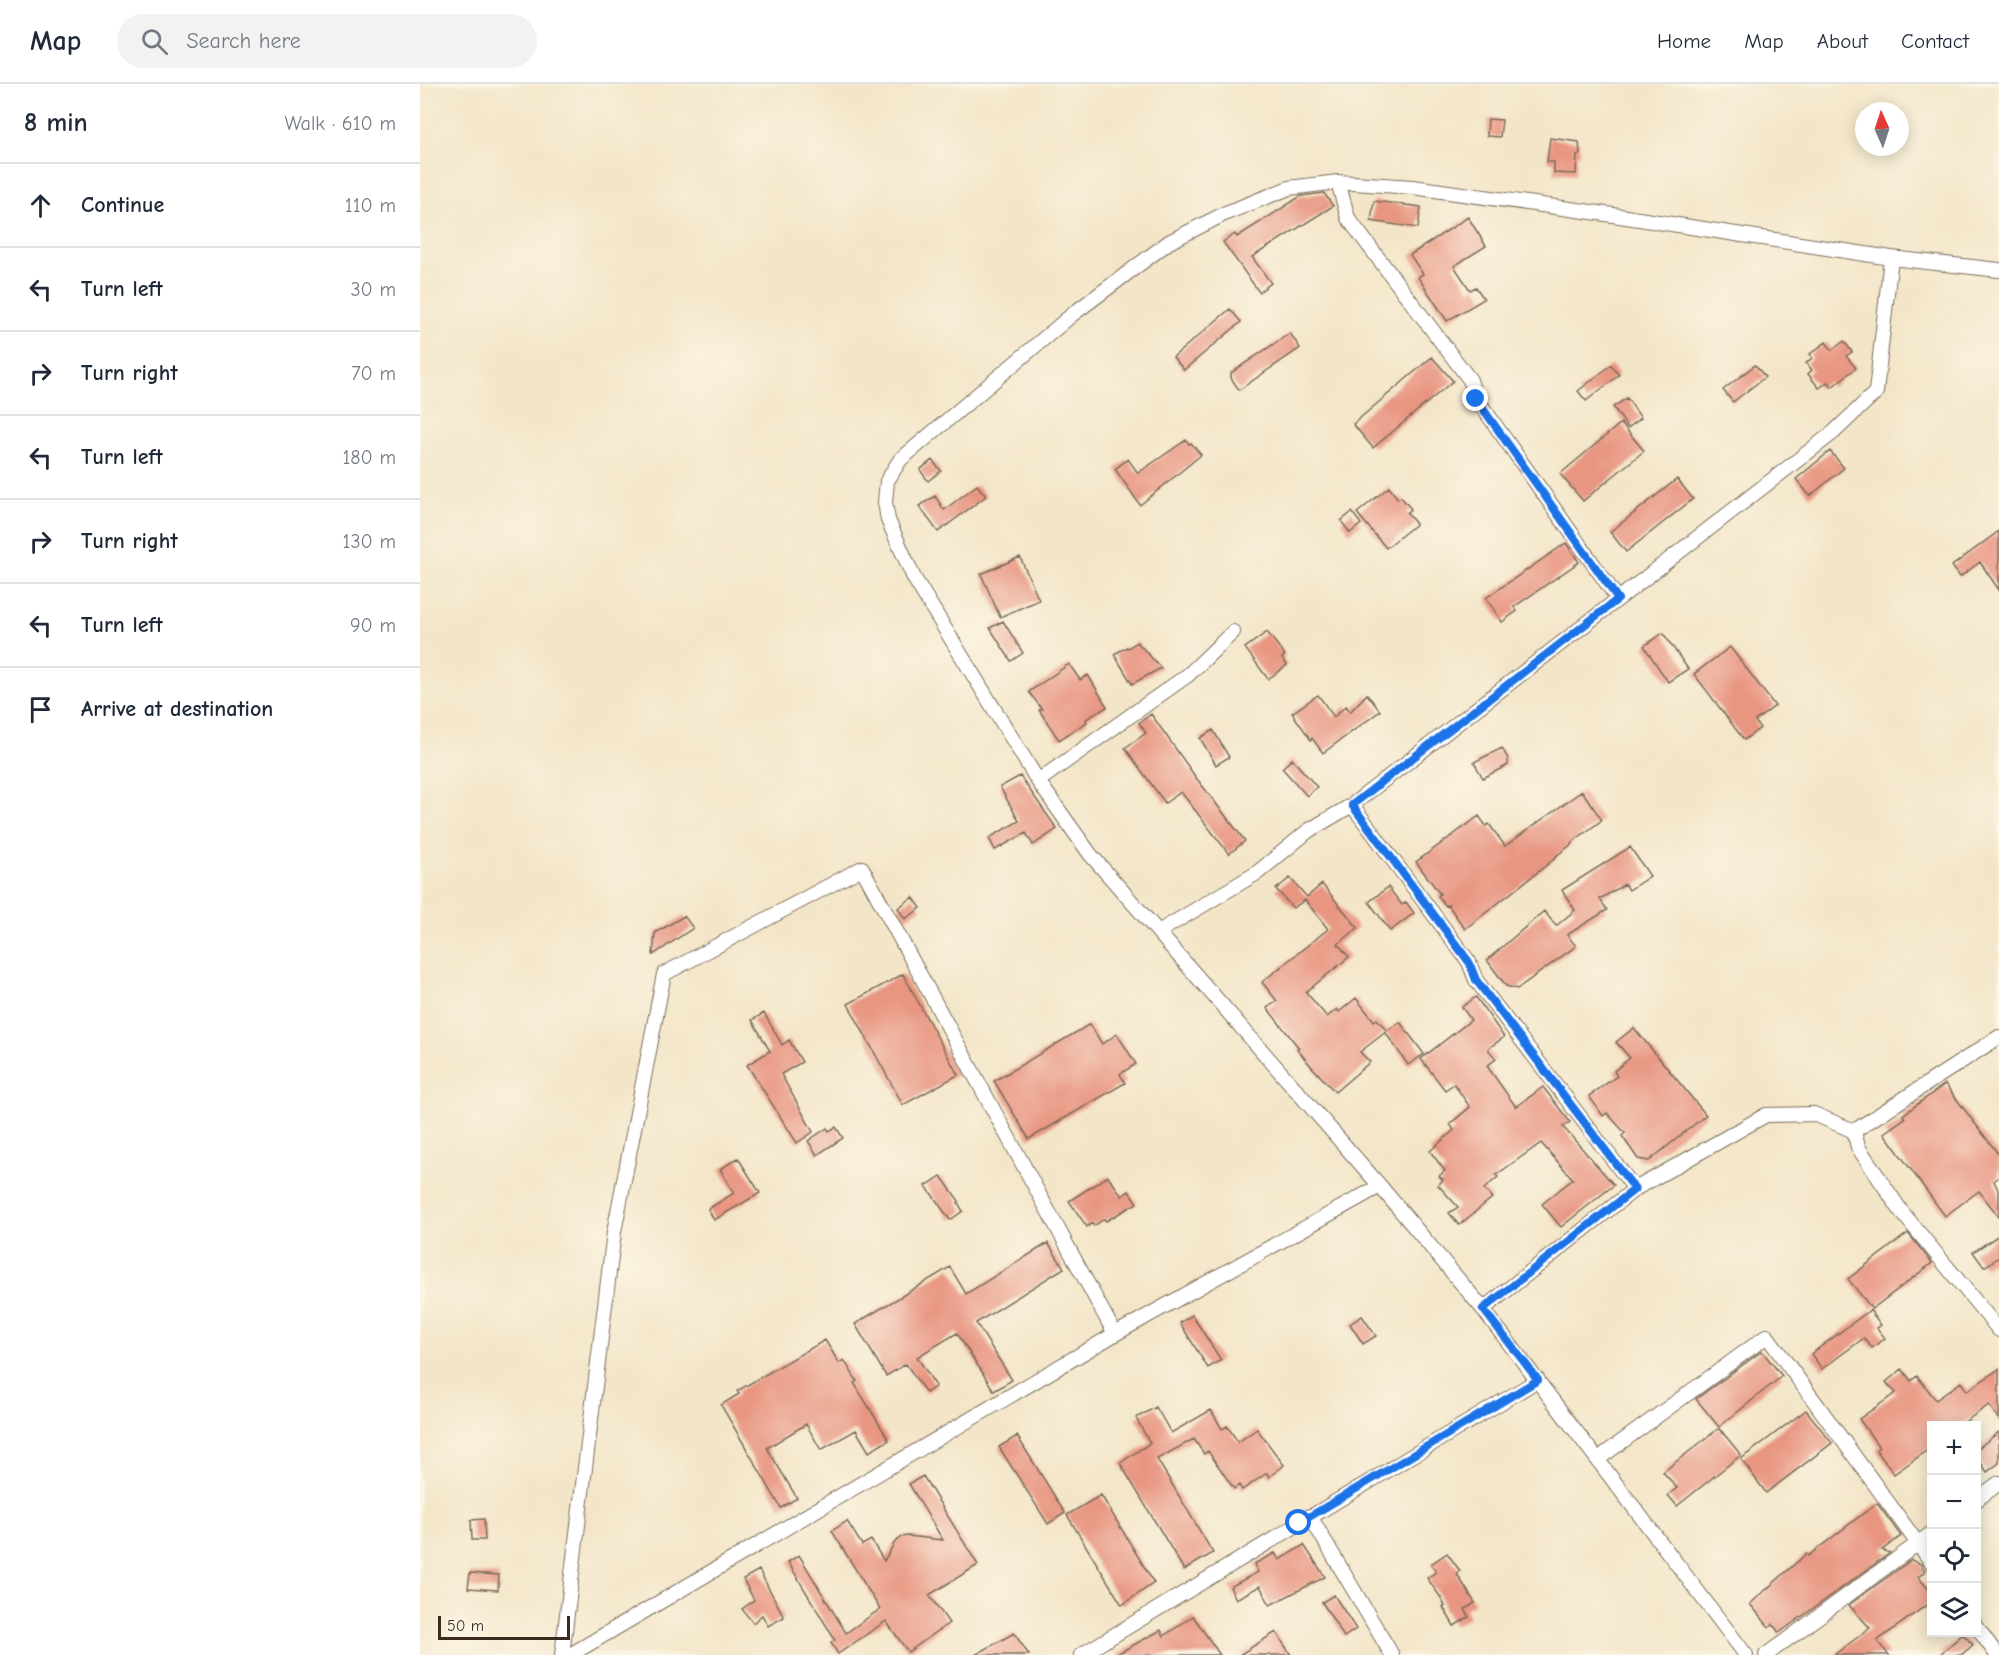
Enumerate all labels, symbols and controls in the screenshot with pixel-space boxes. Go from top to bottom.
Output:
search box [117,14,537,68]
text: Map [30,25,81,57]
icon: search [138,25,171,58]
text: Search here [186,28,301,54]
text: Home [1657,29,1711,53]
text: Map [1744,29,1784,53]
text: About [1817,29,1868,53]
text: Contact [1901,29,1969,53]
north arrow [1855,102,1909,156]
text: 8 min [24,108,88,138]
text: Walk · 610 m [285,112,396,135]
icon: ahead [24,189,57,222]
text: Continue [81,192,164,218]
text: 110 m [345,194,396,217]
icon: left [24,273,57,306]
text: Turn left [81,276,163,302]
text: 30 m [350,278,396,301]
icon: right [24,357,57,390]
text: Turn right [81,360,178,386]
text: 70 m [351,362,396,385]
route end [1462,385,1488,411]
icon: left [24,441,57,474]
text: Turn left [81,444,163,470]
text: 180 m [342,446,396,469]
icon: right [24,525,57,558]
text: Turn right [81,528,178,554]
text: 130 m [343,530,396,553]
icon: left [24,609,57,642]
text: Turn left [81,612,163,638]
text: 90 m [350,614,396,637]
icon: arrive [24,693,57,726]
text: Arrive at destination [81,696,273,722]
map controls [1927,1421,1981,1637]
button: + [1927,1421,1981,1475]
button: − [1927,1475,1981,1529]
route start [1285,1509,1311,1535]
button: locate [1927,1529,1981,1583]
button: layers [1927,1583,1981,1637]
scale bar [438,1613,570,1640]
text: 50 m [447,1617,484,1635]

